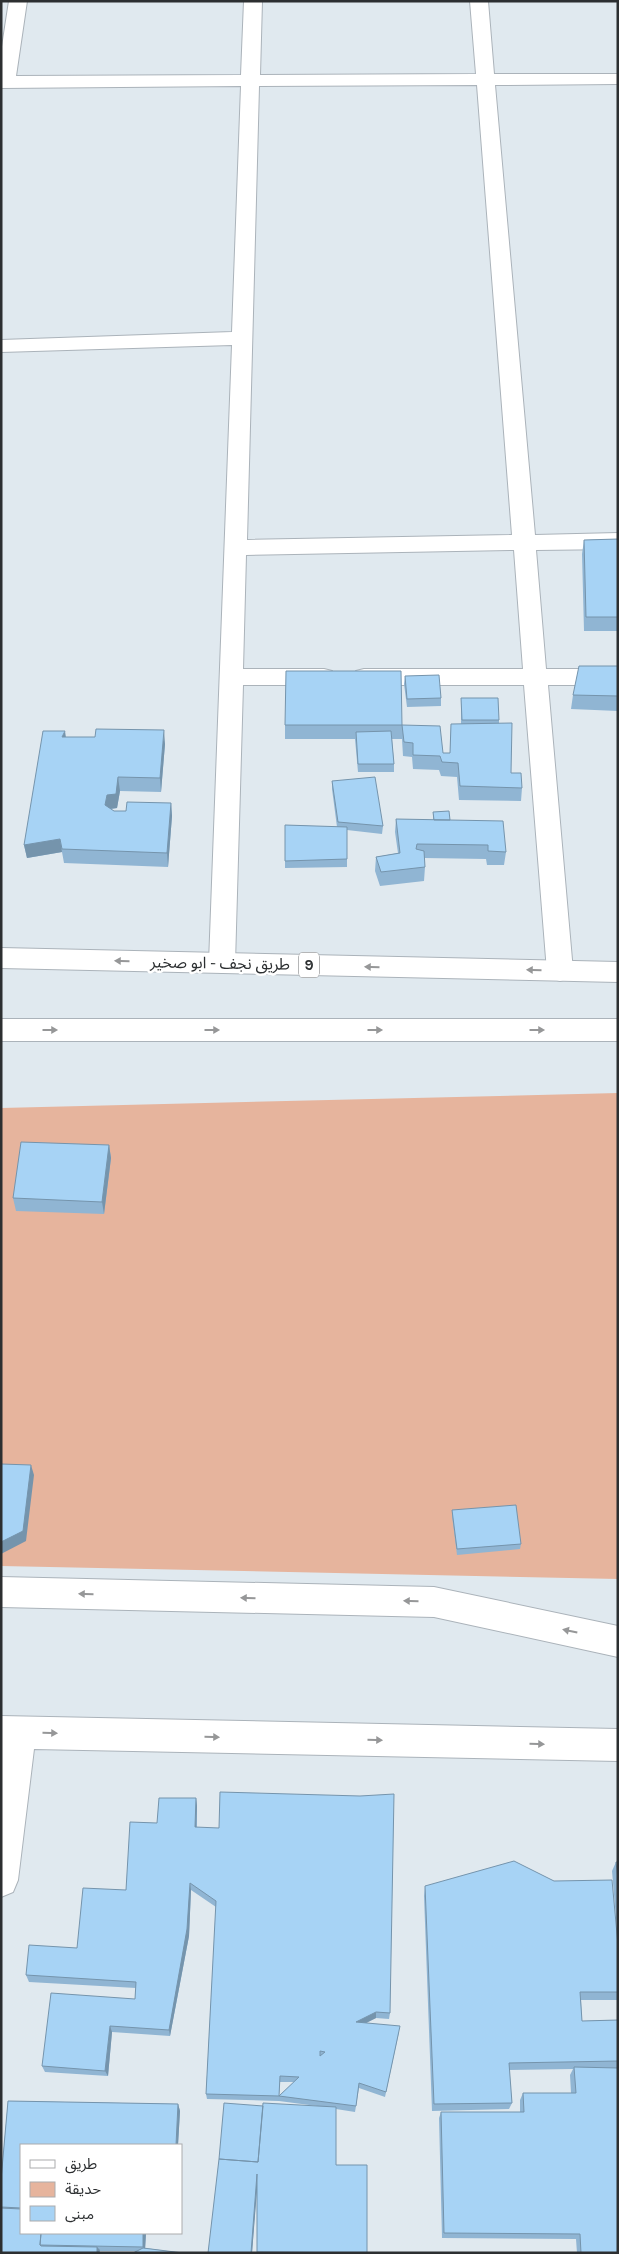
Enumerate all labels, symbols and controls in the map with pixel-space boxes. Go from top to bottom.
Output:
street label: طريق نجف - ابو صخير [149,952,290,975]
road number: 9 [299,952,319,978]
one-way arrow [113,956,129,964]
one-way arrow [363,962,379,970]
one-way arrow [526,966,542,974]
one-way arrow [42,1026,58,1034]
one-way arrow [205,1026,221,1034]
one-way arrow [367,1026,383,1034]
one-way arrow [530,1026,546,1034]
one-way arrow [78,1590,94,1598]
one-way arrow [240,1593,256,1601]
one-way arrow [403,1597,419,1605]
one-way arrow [562,1627,578,1635]
one-way arrow [42,1729,58,1737]
one-way arrow [205,1733,221,1741]
one-way arrow [367,1736,383,1744]
one-way arrow [530,1740,546,1748]
legend [20,2144,182,2234]
text: طريق [65,2155,97,2174]
text: حديقة [65,2180,101,2198]
text: مبنى [65,2205,94,2223]

